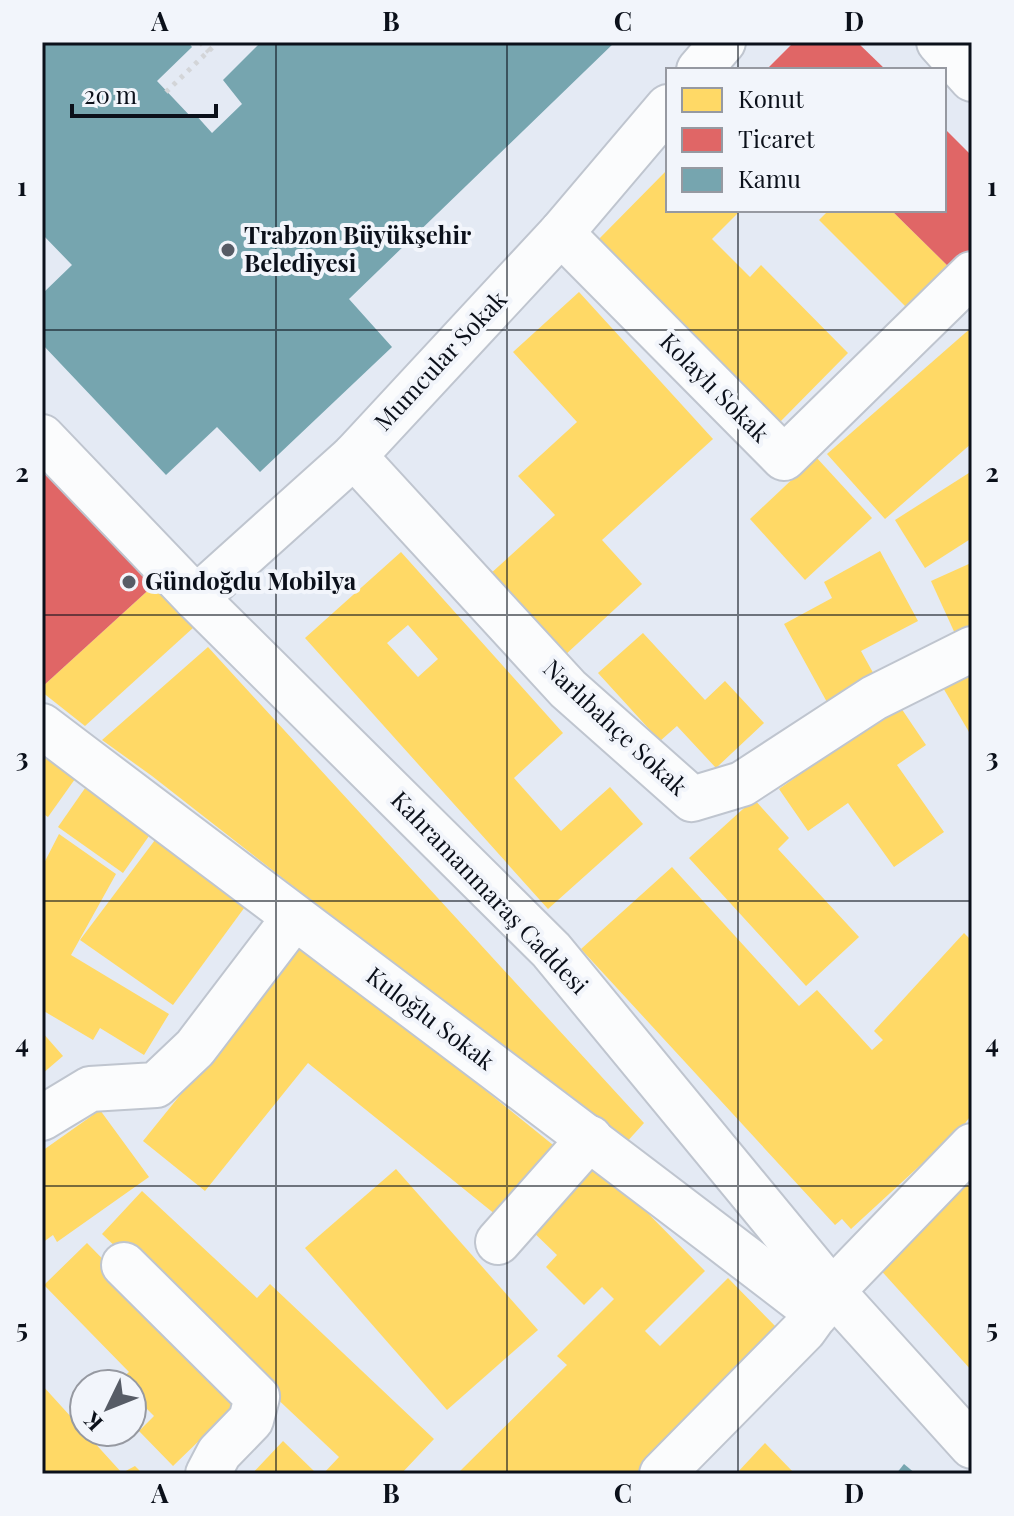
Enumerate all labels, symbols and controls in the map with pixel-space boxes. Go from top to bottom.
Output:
text: A [150,3,169,38]
text: B [382,3,400,38]
text: C [614,3,632,38]
text: D [844,3,864,38]
scale bar [72,68,216,118]
legend [666,68,946,212]
text: 20 m [84,78,137,110]
text: Konut [738,82,804,114]
text: Ticaret [738,122,815,154]
text: Kamu [738,162,801,194]
text: 1 [17,168,27,203]
text: 1 [987,168,997,203]
place label: Trabzon Büyükşehir Belediyesi [244,218,472,278]
marker: Trabzon Büyükşehir Belediyesi [219,241,237,259]
street label: Mumcular Sokak [366,282,513,437]
street label: Kolaylı Sokak [654,325,778,449]
text: 2 [15,454,29,489]
text: 2 [985,454,999,489]
place label: Gündoğdu Mobilya [145,564,357,596]
marker: Gündoğdu Mobilya [120,573,138,591]
street label: Narlıbahçe Sokak [537,651,696,802]
text: 3 [16,739,28,774]
text: 3 [986,739,998,774]
street label: Kahramanmaraş Caddesi [385,783,596,1000]
street label: Kuloğlu Sokak [361,959,503,1077]
text: 4 [15,1025,29,1060]
text: 4 [985,1025,999,1060]
text: 5 [16,1310,28,1345]
text: 5 [986,1310,998,1345]
north arrow [68,1368,148,1448]
text: K [76,1406,109,1438]
text: A [150,1475,169,1510]
text: B [382,1475,400,1510]
text: C [614,1475,632,1510]
text: D [844,1475,864,1510]

